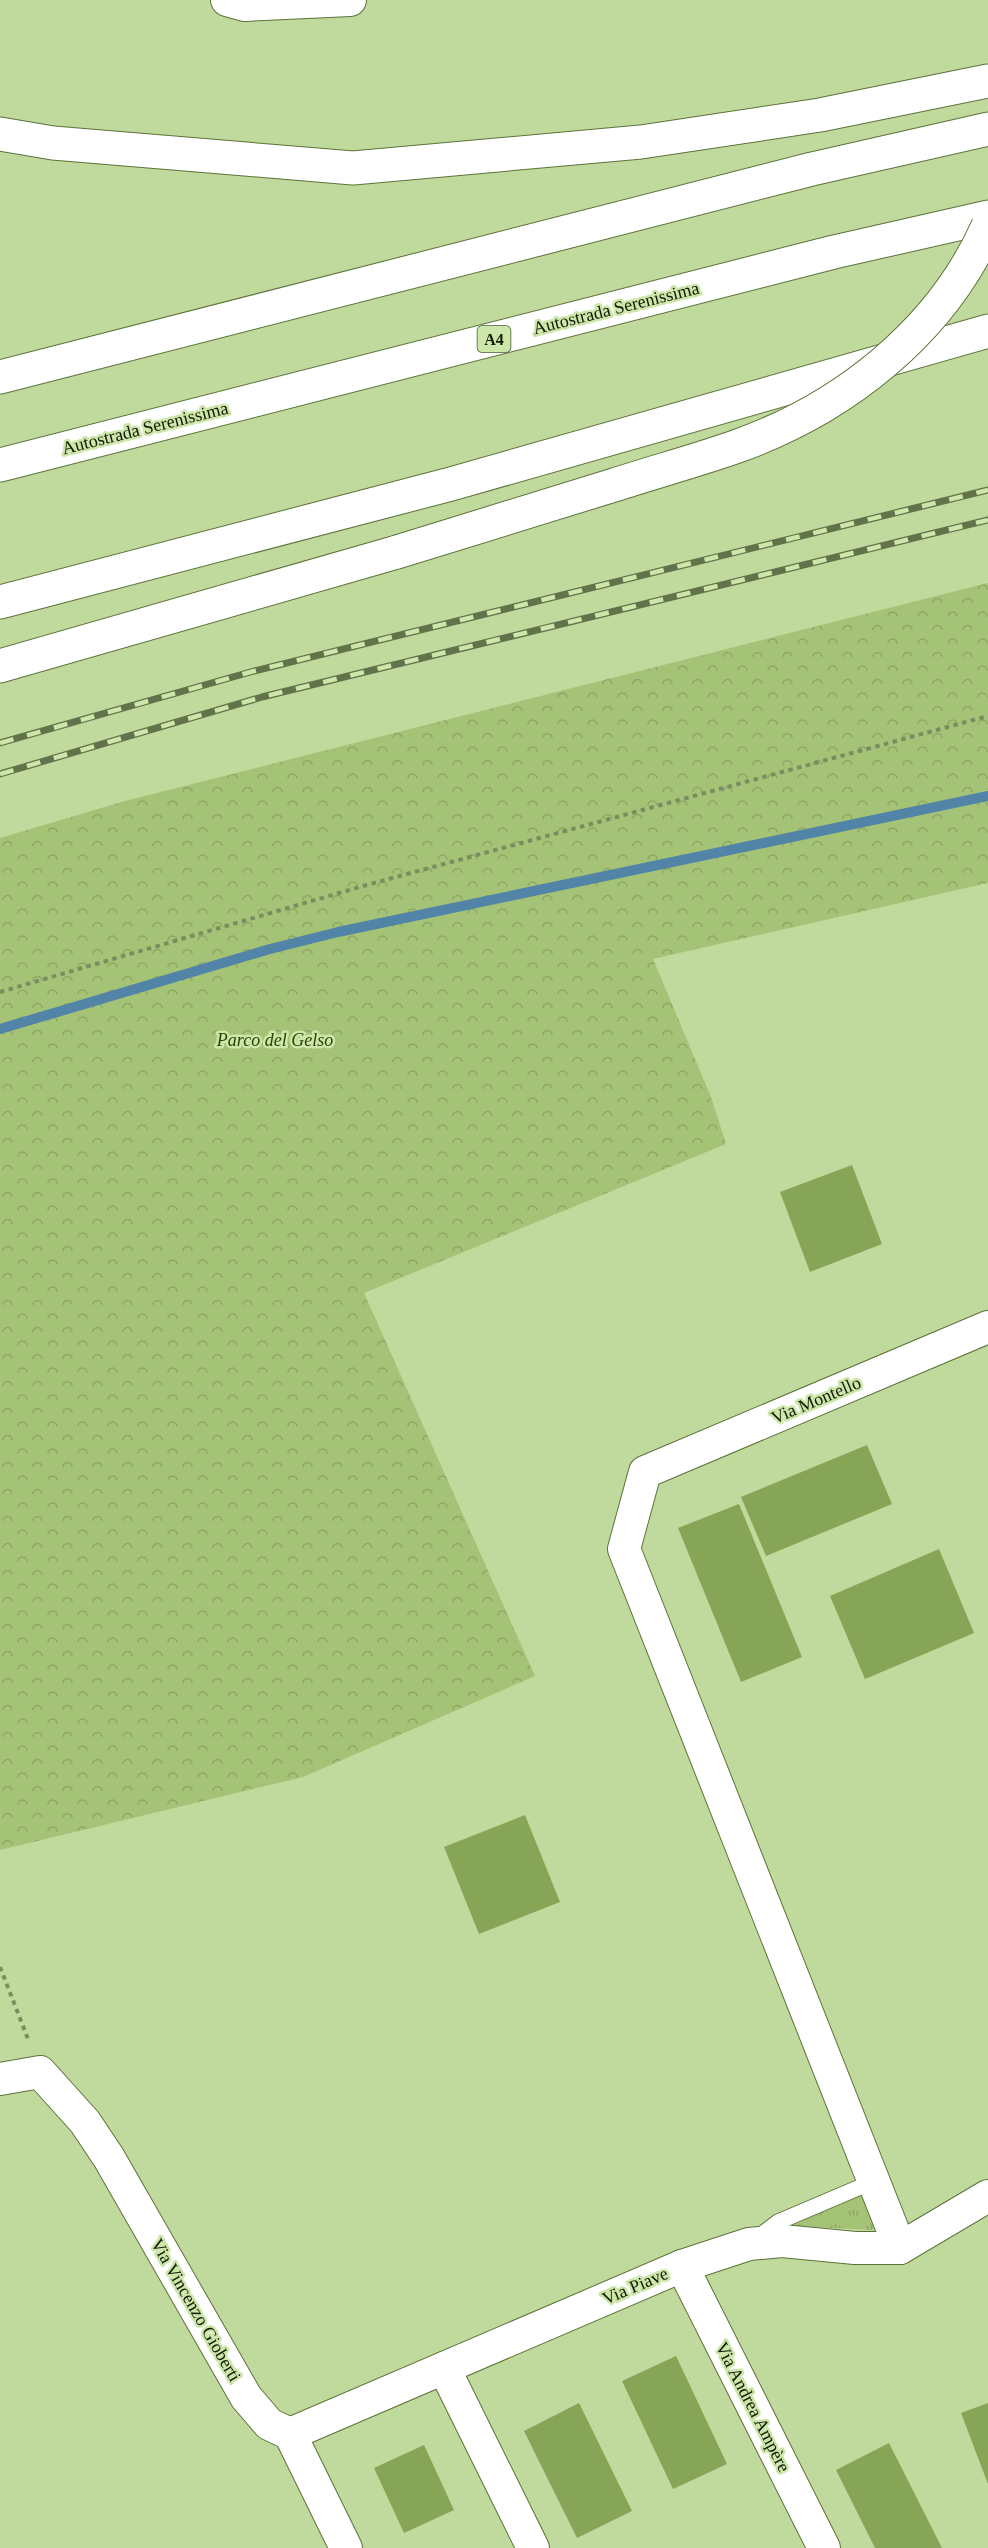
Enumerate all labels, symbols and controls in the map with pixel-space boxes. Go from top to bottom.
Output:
street label: Autostrada Serenissima [531,278,701,338]
road number: A4 [478,326,510,352]
street label: Autostrada Serenissima [60,398,230,458]
park label: Parco del Gelso [216,1030,333,1050]
street label: Via Montello [768,1372,864,1428]
street label: Via Vincenzo Gioberti [147,2235,245,2385]
street label: Via Piave [599,2263,671,2309]
street label: Via Andrea Ampère [712,2339,794,2475]

